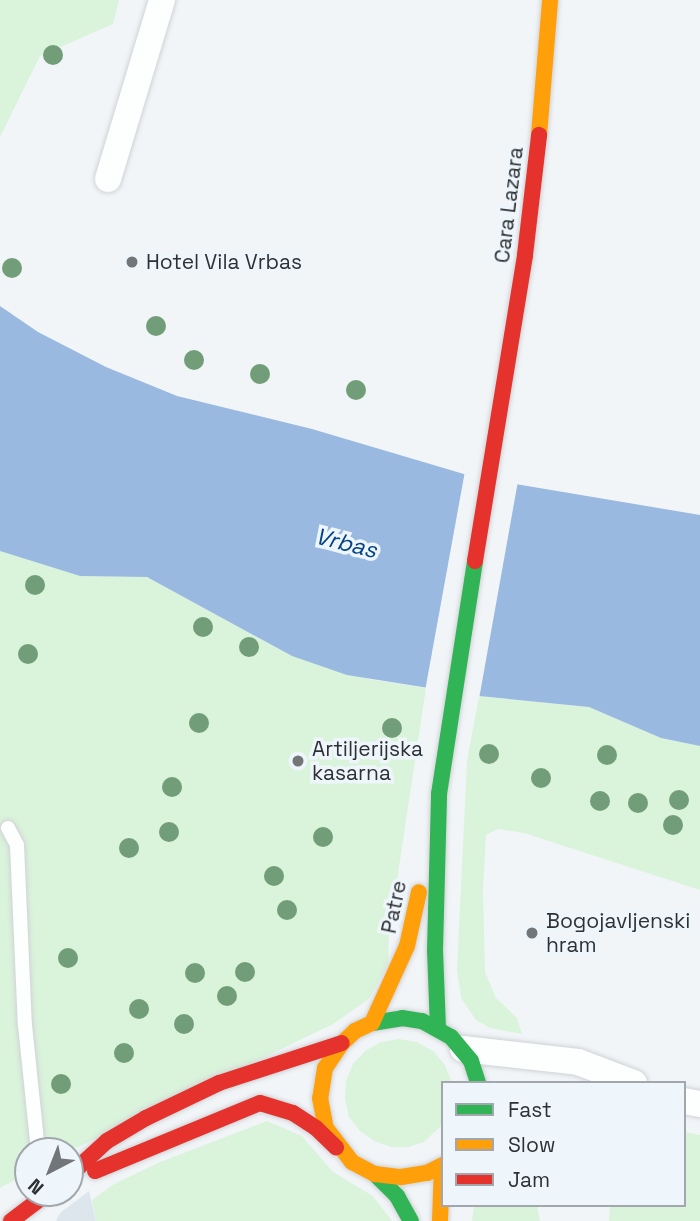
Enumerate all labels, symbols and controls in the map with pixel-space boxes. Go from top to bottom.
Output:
street label: Cara Lazara [489,146,529,264]
place label: Hotel Vila Vrbas [146,249,303,275]
marker: Hotel Vila Vrbas [124,254,140,270]
water label: Vrbas [312,522,380,564]
place label: Artiljerijska kasarna [312,736,423,786]
marker: Artiljerijska kasarna [290,753,306,769]
street label: Patre [376,878,412,936]
place label: Bogojavljenski hram [546,908,690,958]
marker: Bogojavljenski hram [524,925,540,941]
legend [441,1081,686,1207]
text: Fast [508,1096,552,1123]
text: Slow [508,1131,556,1158]
north arrow [14,1137,84,1207]
text: Jam [508,1166,550,1193]
text: N [23,1173,49,1200]

